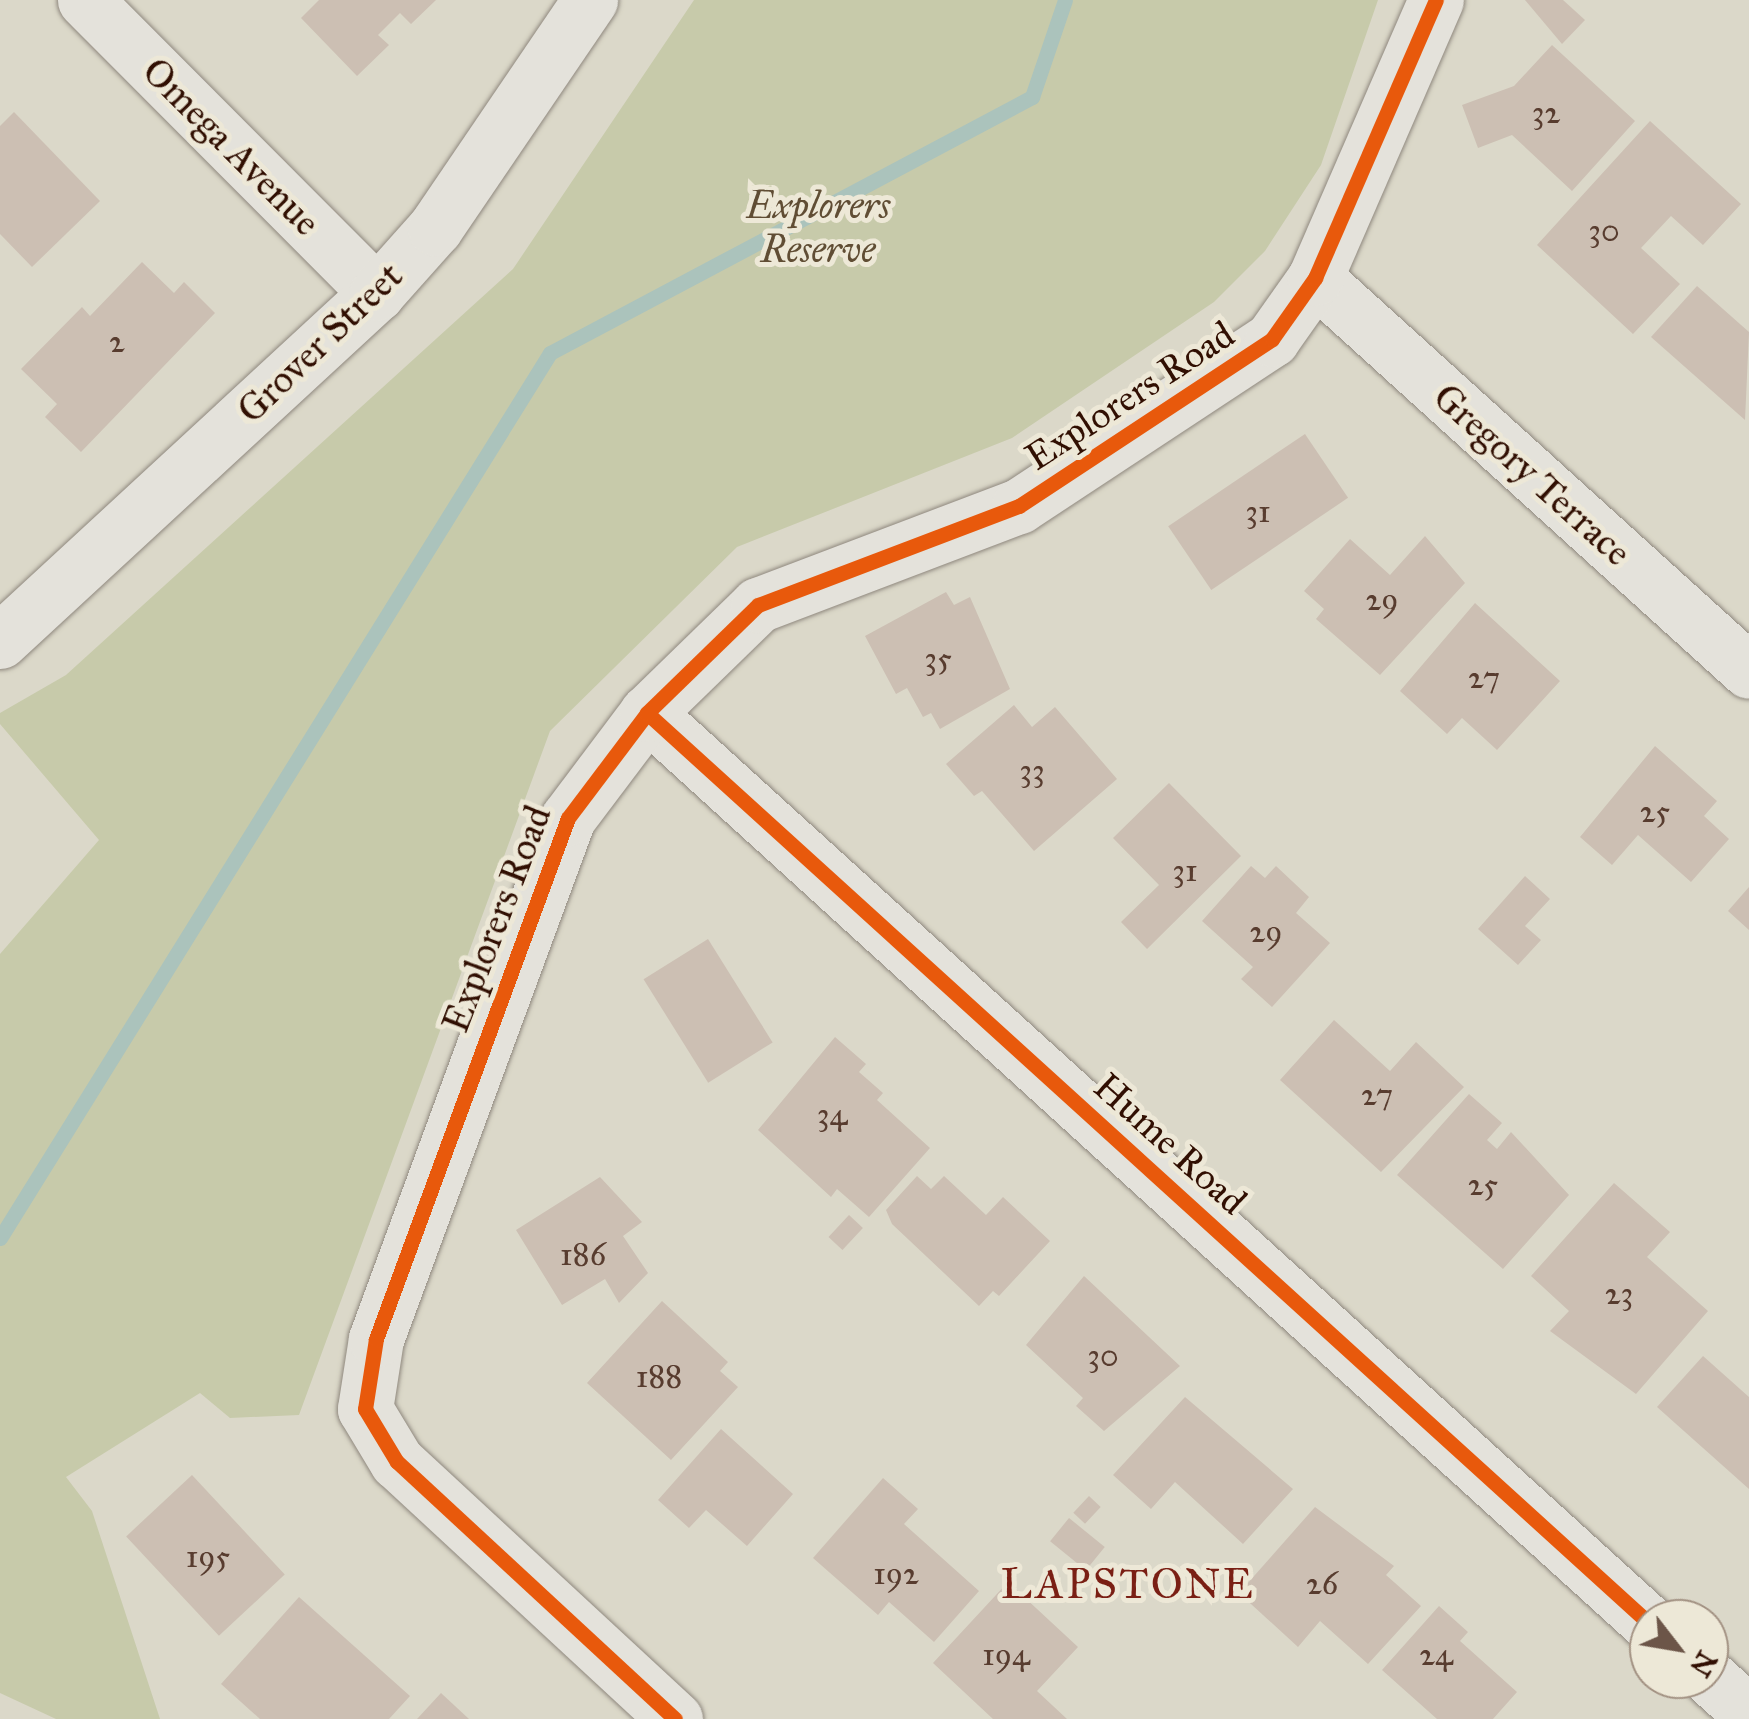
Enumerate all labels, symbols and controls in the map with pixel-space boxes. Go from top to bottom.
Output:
street label: Omega Avenue [133,49,329,245]
house number: 32 [1532,94,1560,132]
park label: Explorers Reserve [746,183,890,272]
house number: 30 [1588,212,1620,250]
street label: Grover Street [228,253,412,433]
street label: Explorers Road [1017,312,1243,480]
house number: 2 [109,323,125,361]
street label: Gregory Terrace [1424,374,1640,576]
house number: 31 [1245,493,1271,531]
house number: 29 [1366,581,1398,619]
house number: 35 [924,640,952,678]
house number: 27 [1468,659,1500,697]
house number: 33 [1019,752,1045,790]
house number: 25 [1640,793,1670,831]
street label: Explorers Road [433,799,561,1039]
house number: 31 [1172,852,1198,890]
house number: 29 [1250,913,1282,951]
street label: Hume Road [1084,1064,1256,1224]
house number: 27 [1361,1076,1393,1114]
house number: 34 [817,1096,847,1134]
house number: 25 [1468,1166,1498,1204]
house number: 186 [560,1236,606,1274]
house number: 23 [1605,1275,1633,1313]
house number: 30 [1087,1337,1119,1375]
house number: 188 [636,1358,682,1396]
house number: 195 [186,1538,230,1576]
house number: 192 [873,1555,919,1593]
district label: LAPSTONE [1001,1559,1255,1609]
house number: 26 [1306,1565,1338,1603]
north arrow [1629,1599,1729,1699]
house number: 194 [982,1636,1030,1674]
house number: 24 [1419,1636,1453,1674]
text: N [1682,1644,1725,1683]

